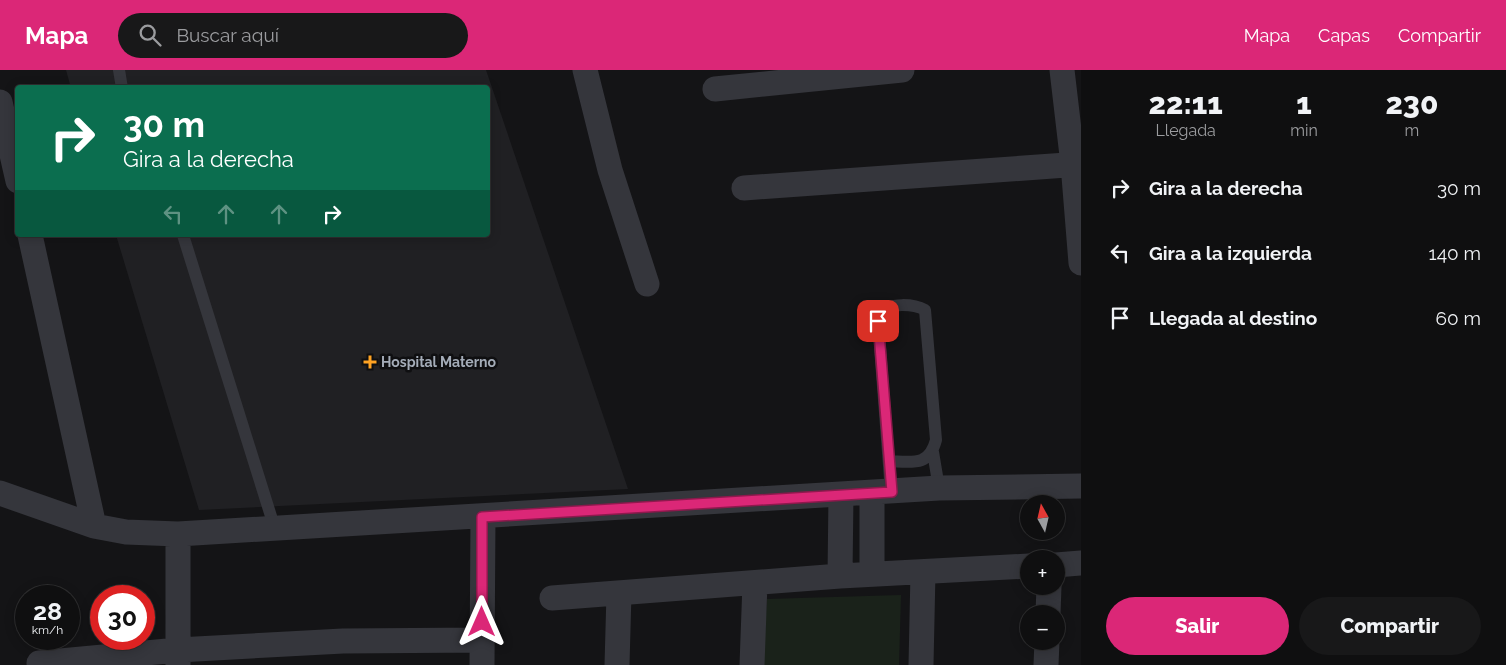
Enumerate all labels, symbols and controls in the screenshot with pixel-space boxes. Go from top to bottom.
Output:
search box [118,13,468,58]
text: Mapa [25,21,88,50]
icon: search [136,21,164,49]
text: Buscar aquí [176,24,279,46]
text: Mapa [1244,25,1290,46]
text: Capas [1318,25,1370,46]
text: Compartir [1398,25,1481,46]
text: 22:11 [1149,86,1223,121]
text: 1 [1296,86,1312,121]
text: 230 [1385,86,1438,121]
text: 30 m [123,104,205,145]
icon: right [40,105,105,170]
text: Llegada [1155,121,1216,140]
text: min [1290,121,1318,140]
text: m [1405,121,1419,140]
text: Gira a la derecha [123,146,294,172]
icon: right [1106,174,1134,202]
text: Gira a la derecha [1149,177,1303,199]
text: 30 m [1437,177,1481,199]
icon: left [159,200,187,228]
icon: ahead [212,200,240,228]
icon: ahead [265,200,293,228]
icon: right [318,200,346,228]
icon: left [1106,239,1134,267]
text: Gira a la izquierda [1149,242,1312,264]
text: 140 m [1429,242,1481,264]
pin [857,300,899,342]
icon: arrive [1106,304,1134,332]
icon: arrive [864,307,892,335]
text: Llegada al destino [1149,307,1317,329]
text: 60 m [1436,307,1481,329]
place label: Hospital Materno [381,354,497,370]
marker: Hospital Materno [363,355,377,369]
north arrow [1020,495,1065,540]
map controls [1020,495,1065,650]
button: + [1020,550,1065,595]
speed limit sign: 30 [90,585,155,650]
position arrow [455,595,507,647]
text: 28 [33,596,62,626]
button: Salir [1106,597,1289,655]
button: Compartir [1299,597,1481,655]
button: − [1020,605,1065,650]
text: km/h [32,623,63,637]

